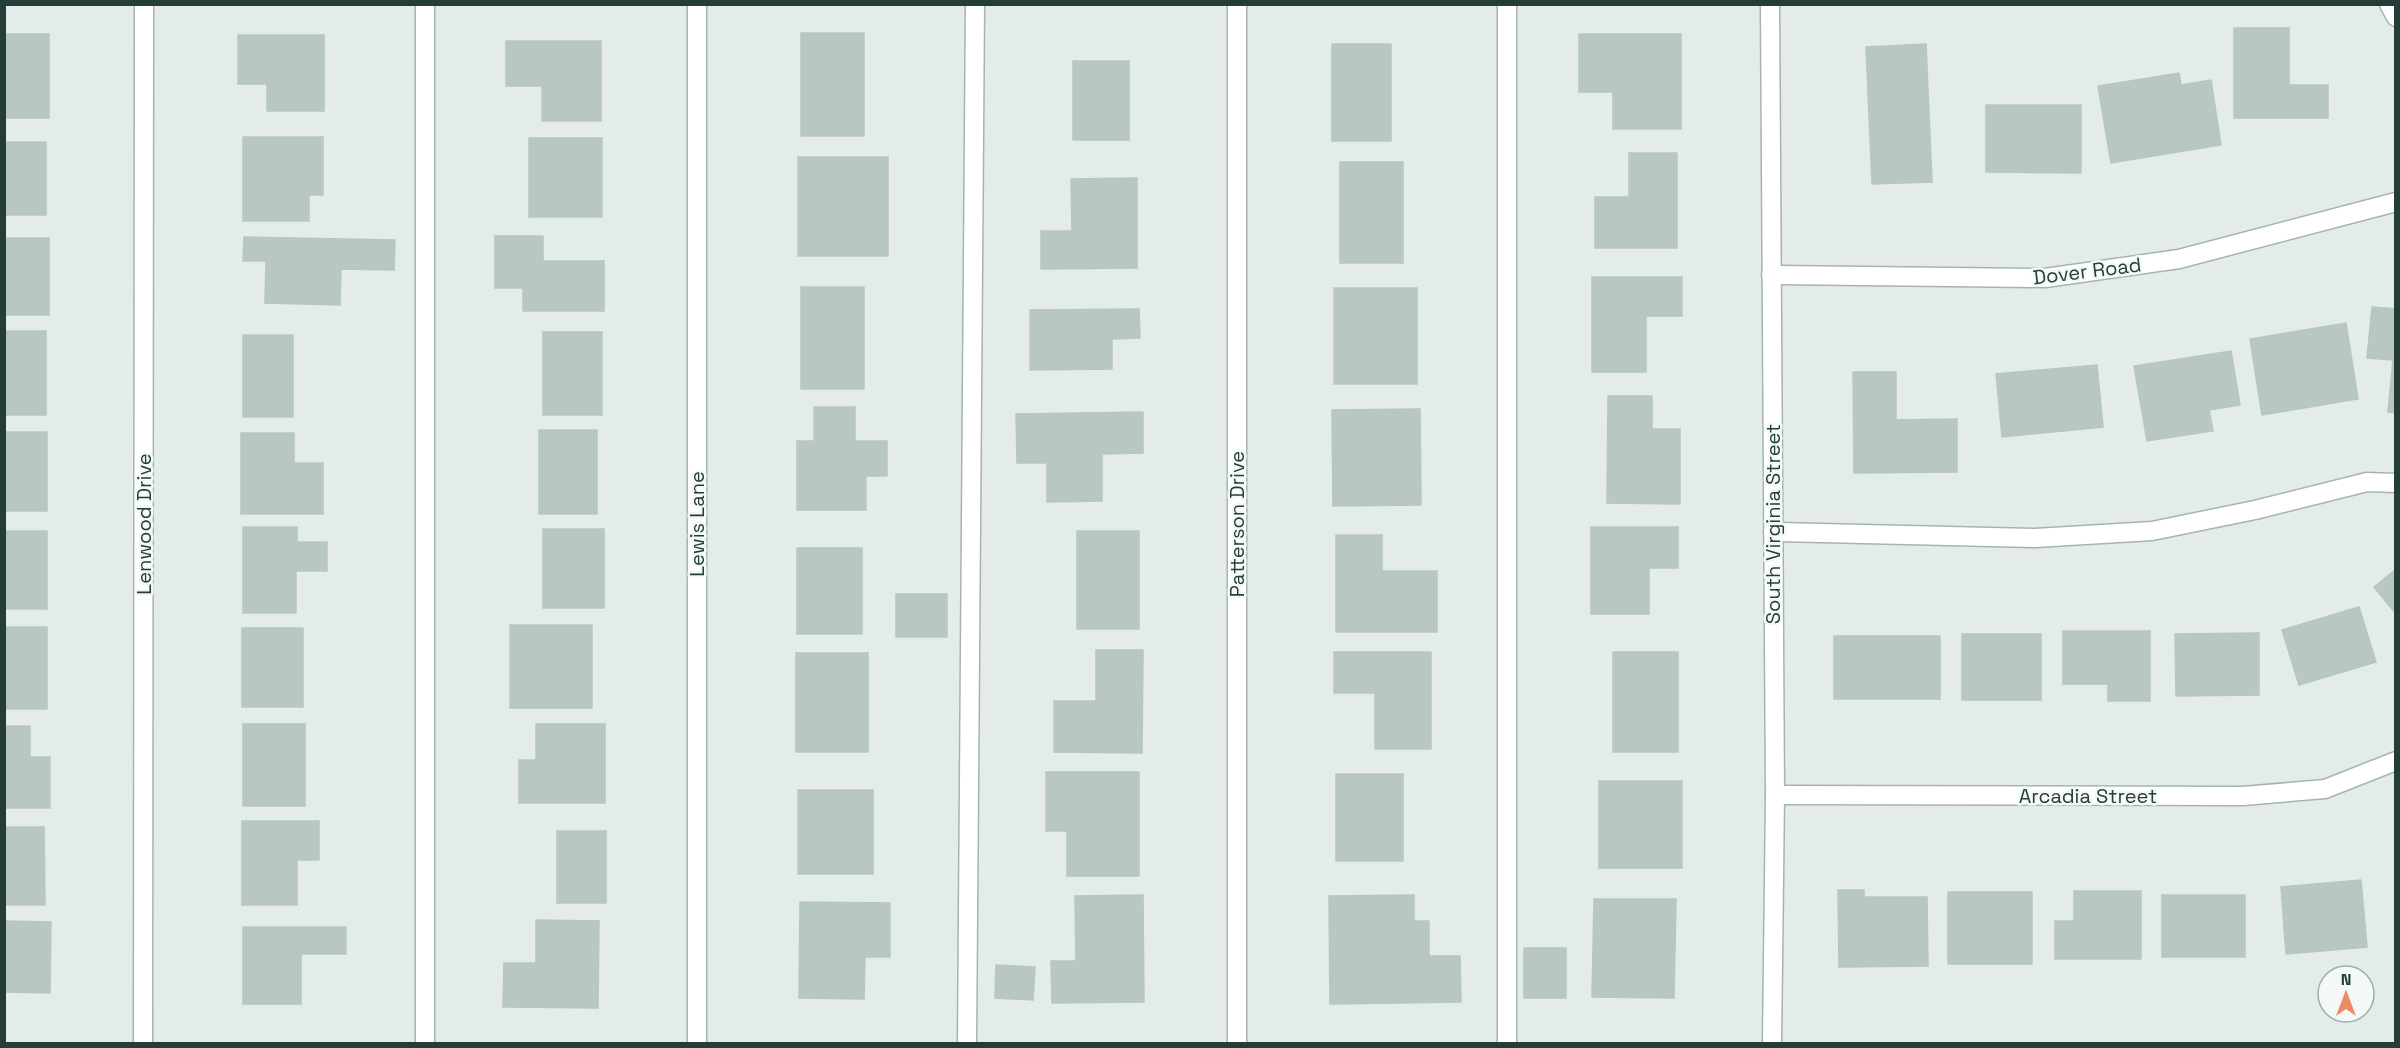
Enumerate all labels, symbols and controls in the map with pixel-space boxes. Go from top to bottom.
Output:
street label: Dover Road [2031,251,2143,291]
street label: South Virginia Street [1760,424,1786,624]
street label: Patterson Drive [1224,451,1250,597]
street label: Lenwood Drive [131,453,157,595]
street label: Lewis Lane [684,471,710,577]
street label: Arcadia Street [2019,783,2157,809]
north arrow [2316,964,2376,1024]
text: N [2341,969,2351,990]

